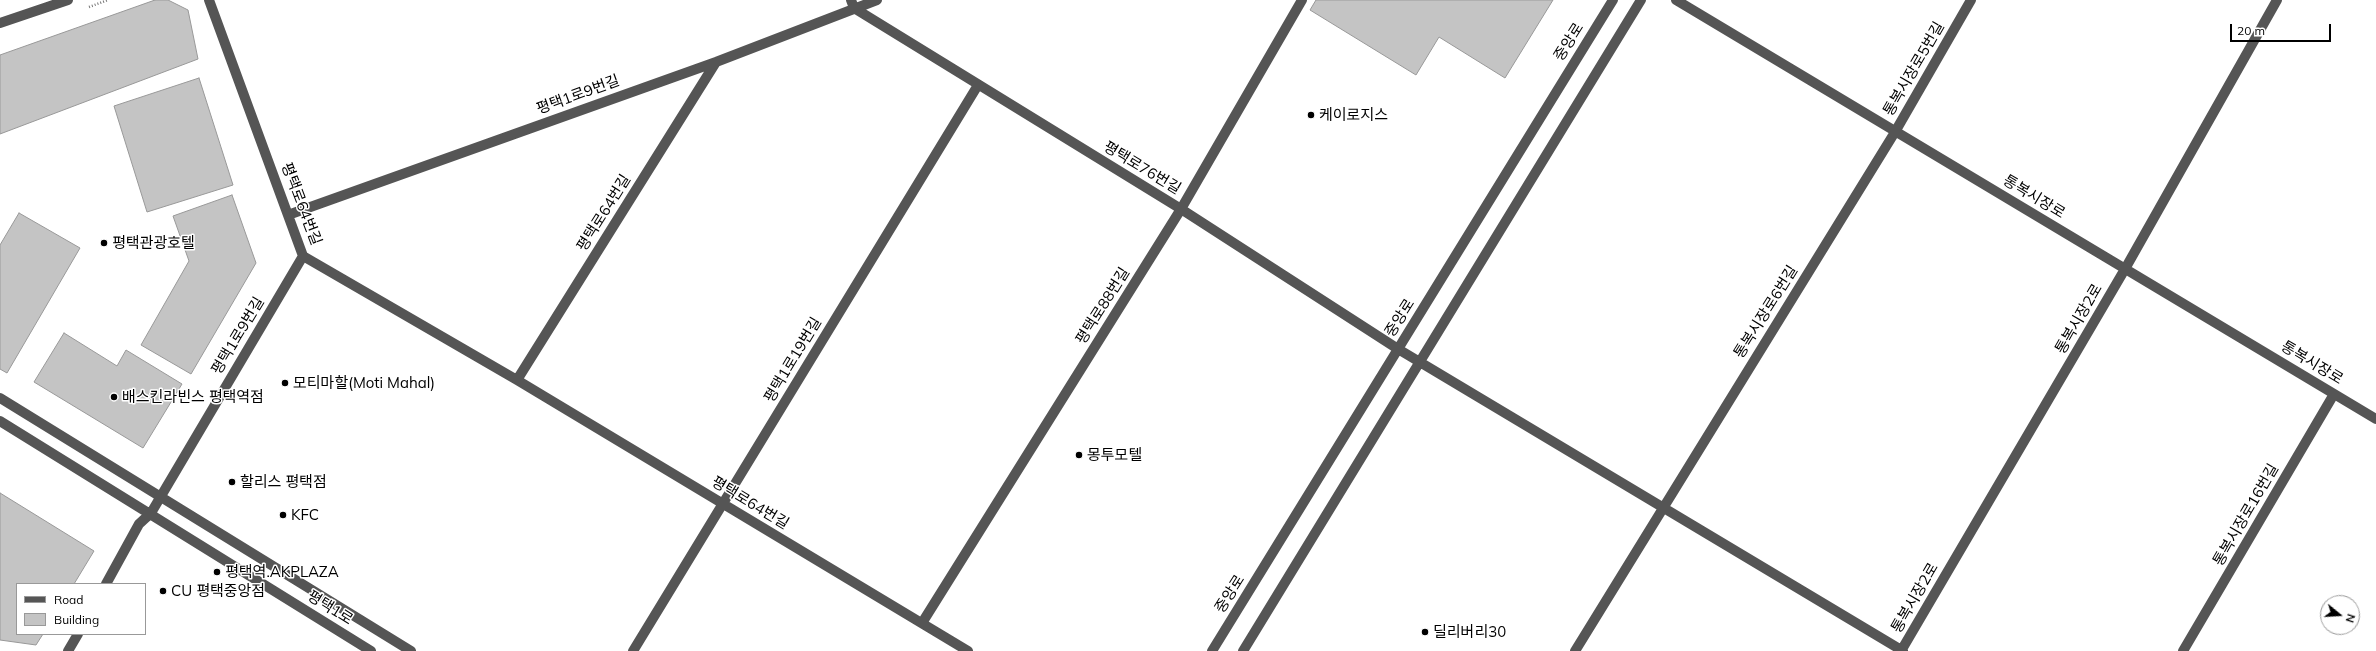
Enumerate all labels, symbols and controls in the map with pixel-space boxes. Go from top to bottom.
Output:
scale bar [2232,16,2333,42]
street label: 통복시장로5번길 [1880,19,1948,119]
street label: 중앙로 [1550,20,1588,64]
text: 20 m [2237,23,2265,38]
street label: 평택1로9번길 [534,72,622,118]
place label: 케이로지스 [1319,106,1388,124]
marker: 케이로지스 [1306,110,1316,120]
street label: 평택로76번길 [1100,138,1184,198]
street label: 평택로64번길 [277,160,325,248]
street label: 평택로64번길 [573,171,635,255]
street label: 통복시장로 [2000,172,2068,222]
place label: 평택관광호텔 [112,234,195,252]
marker: 평택관광호텔 [99,238,109,248]
street label: 통복시장로6번길 [1730,262,1802,362]
street label: 평택로88번길 [1072,264,1134,348]
street label: 통복시장2로 [2052,281,2106,357]
street label: 평택1로9번길 [208,294,268,378]
street label: 중앙로 [1381,296,1419,340]
street label: 평택1로19번길 [761,314,825,406]
street label: 통복시장로 [2278,338,2346,388]
place label: 모티마할(Moti Mahal) [293,374,435,392]
marker: 모티마할(Moti Mahal) [280,378,290,388]
place label: 배스킨라빈스 평택역점 [122,388,264,406]
marker: 배스킨라빈스 평택역점 [109,392,119,402]
place label: 몽투모텔 [1087,446,1142,464]
marker: 몽투모텔 [1074,450,1084,460]
street label: 통복시장로16번길 [2210,461,2282,569]
place label: 할리스 평택점 [240,473,327,491]
street label: 평택로64번길 [708,473,792,533]
marker: 할리스 평택점 [227,477,237,487]
place label: KFC [291,506,319,524]
marker: KFC [278,510,288,520]
street label: 통복시장2로 [1888,560,1942,636]
place label: 평택역.AKPLAZA [225,563,339,581]
marker: 평택역.AKPLAZA [212,567,222,577]
street label: 중앙로 [1211,572,1249,616]
place label: CU 평택중앙점 [171,582,265,600]
legend [16,583,146,635]
marker: CU 평택중앙점 [158,586,168,596]
street label: 평택1로 [304,587,356,629]
text: Road [54,592,83,607]
north arrow [2320,595,2360,635]
text: Building [54,612,99,627]
text: N [2343,612,2358,625]
place label: 딜리버리30 [1433,623,1506,641]
marker: 딜리버리30 [1420,627,1430,637]

